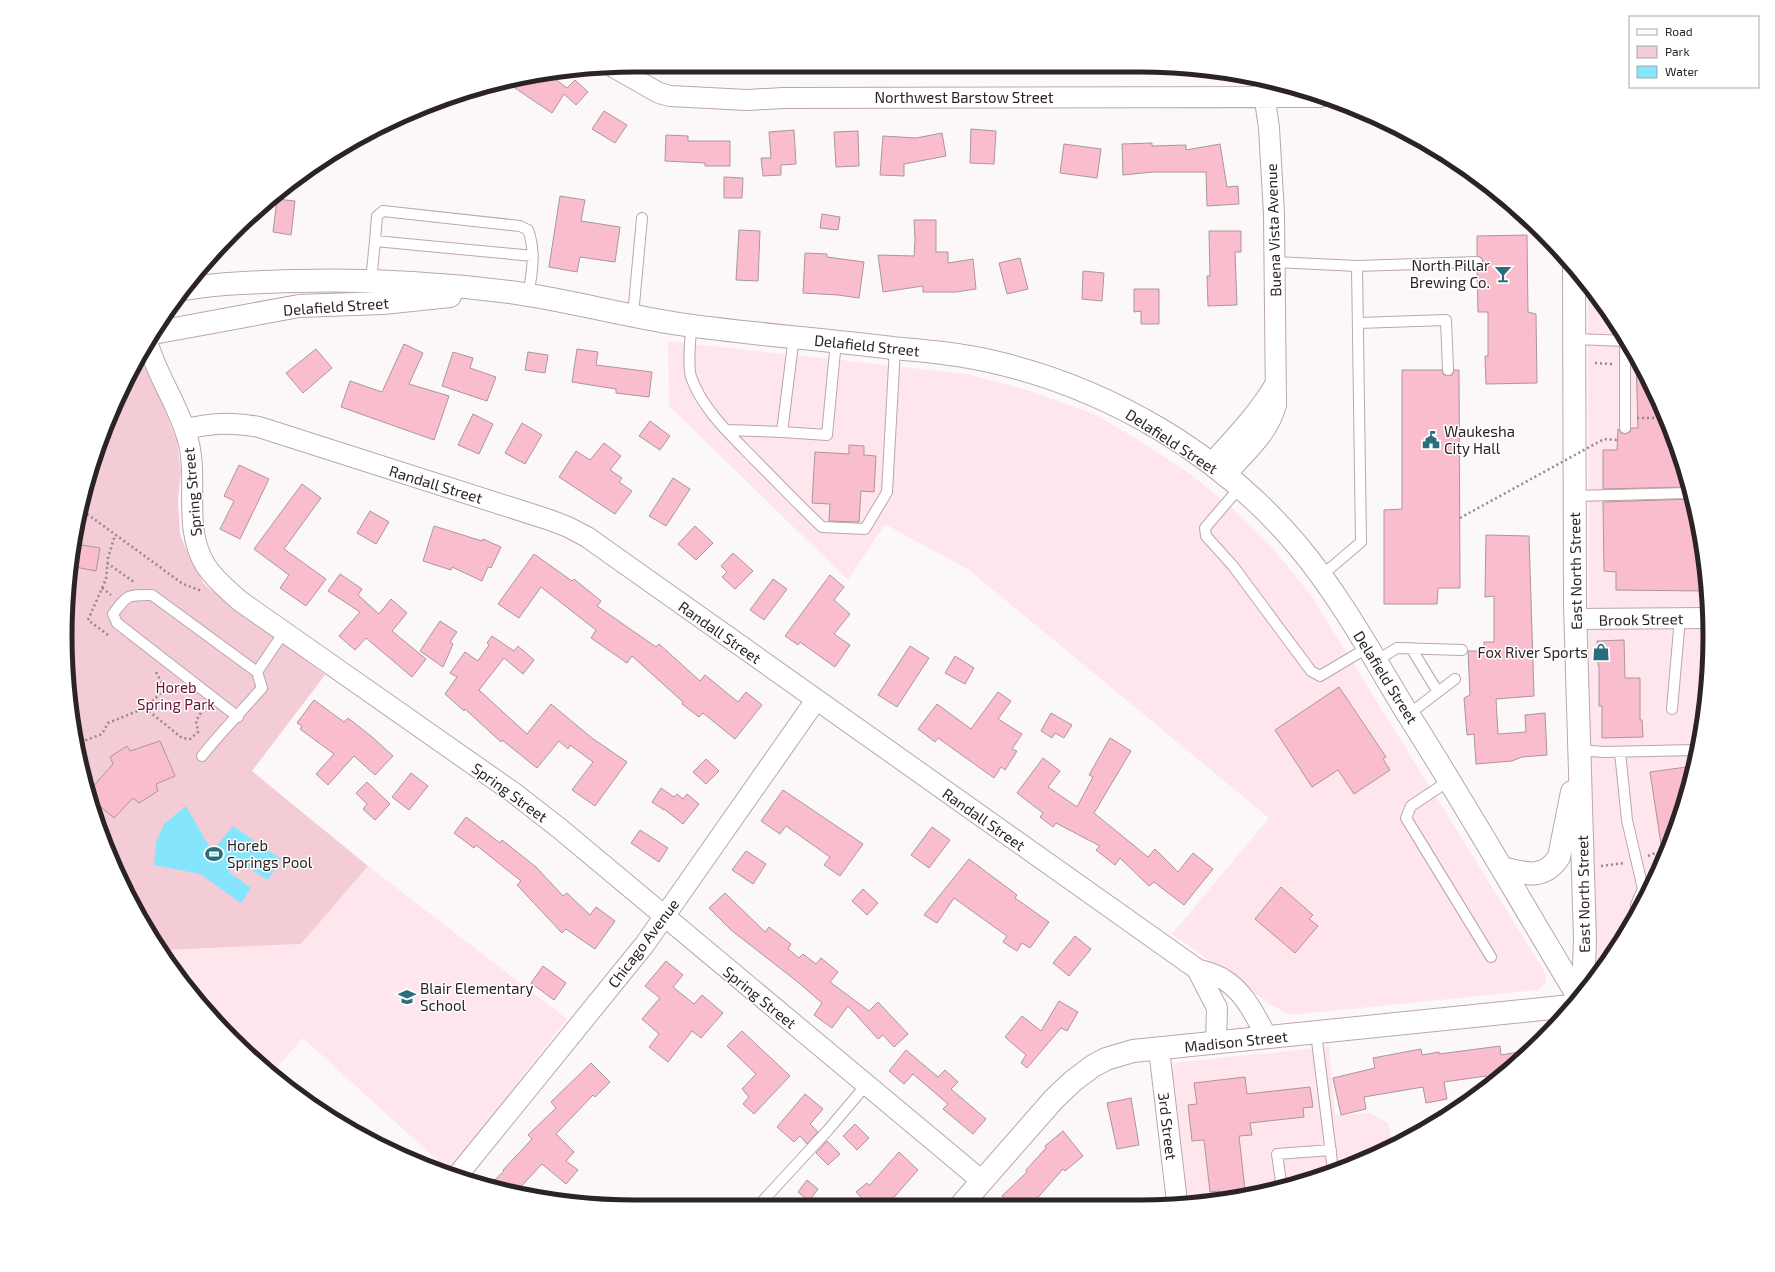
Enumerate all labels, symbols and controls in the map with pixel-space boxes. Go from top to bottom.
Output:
legend [1629,16,1759,88]
text: Road [1665,24,1693,38]
text: Park [1665,44,1690,58]
text: Water [1665,64,1699,78]
street label: Northwest Barstow Street [874,88,1054,106]
street label: Buena Vista Avenue [1262,163,1284,297]
place label: North Pillar Brewing Co. [1410,256,1490,291]
bar icon: North Pillar Brewing Co. [1493,264,1513,284]
street label: Delafield Street [283,293,390,319]
street label: Delafield Street [813,331,921,360]
street label: Delafield Street [1123,405,1222,478]
place label: Waukesha City Hall [1444,422,1515,457]
public building icon: Waukesha City Hall [1421,430,1441,450]
street label: Spring Street [179,447,205,537]
street label: Randall Street [387,461,485,507]
street label: East North Street [1565,512,1585,630]
street label: Randall Street [675,597,765,667]
street label: Brook Street [1599,609,1684,629]
street label: Delafield Street [1350,627,1422,727]
shop icon: Fox River Sports [1591,642,1611,662]
place label: Fox River Sports [1478,643,1588,661]
park label: Horeb Spring Park [137,678,215,713]
street label: Spring Street [469,759,552,826]
street label: Randall Street [939,784,1029,854]
street label: East North Street [1573,835,1593,953]
place label: Horeb Springs Pool [227,836,313,871]
sports icon: Horeb Springs Pool [204,844,224,864]
street label: Chicago Avenue [604,895,682,991]
street label: Spring Street [720,962,800,1032]
place label: Blair Elementary School [420,979,534,1014]
school or university icon: Blair Elementary School [397,987,417,1007]
street label: Madison Street [1184,1027,1289,1055]
street label: 3rd Street [1155,1091,1181,1161]

